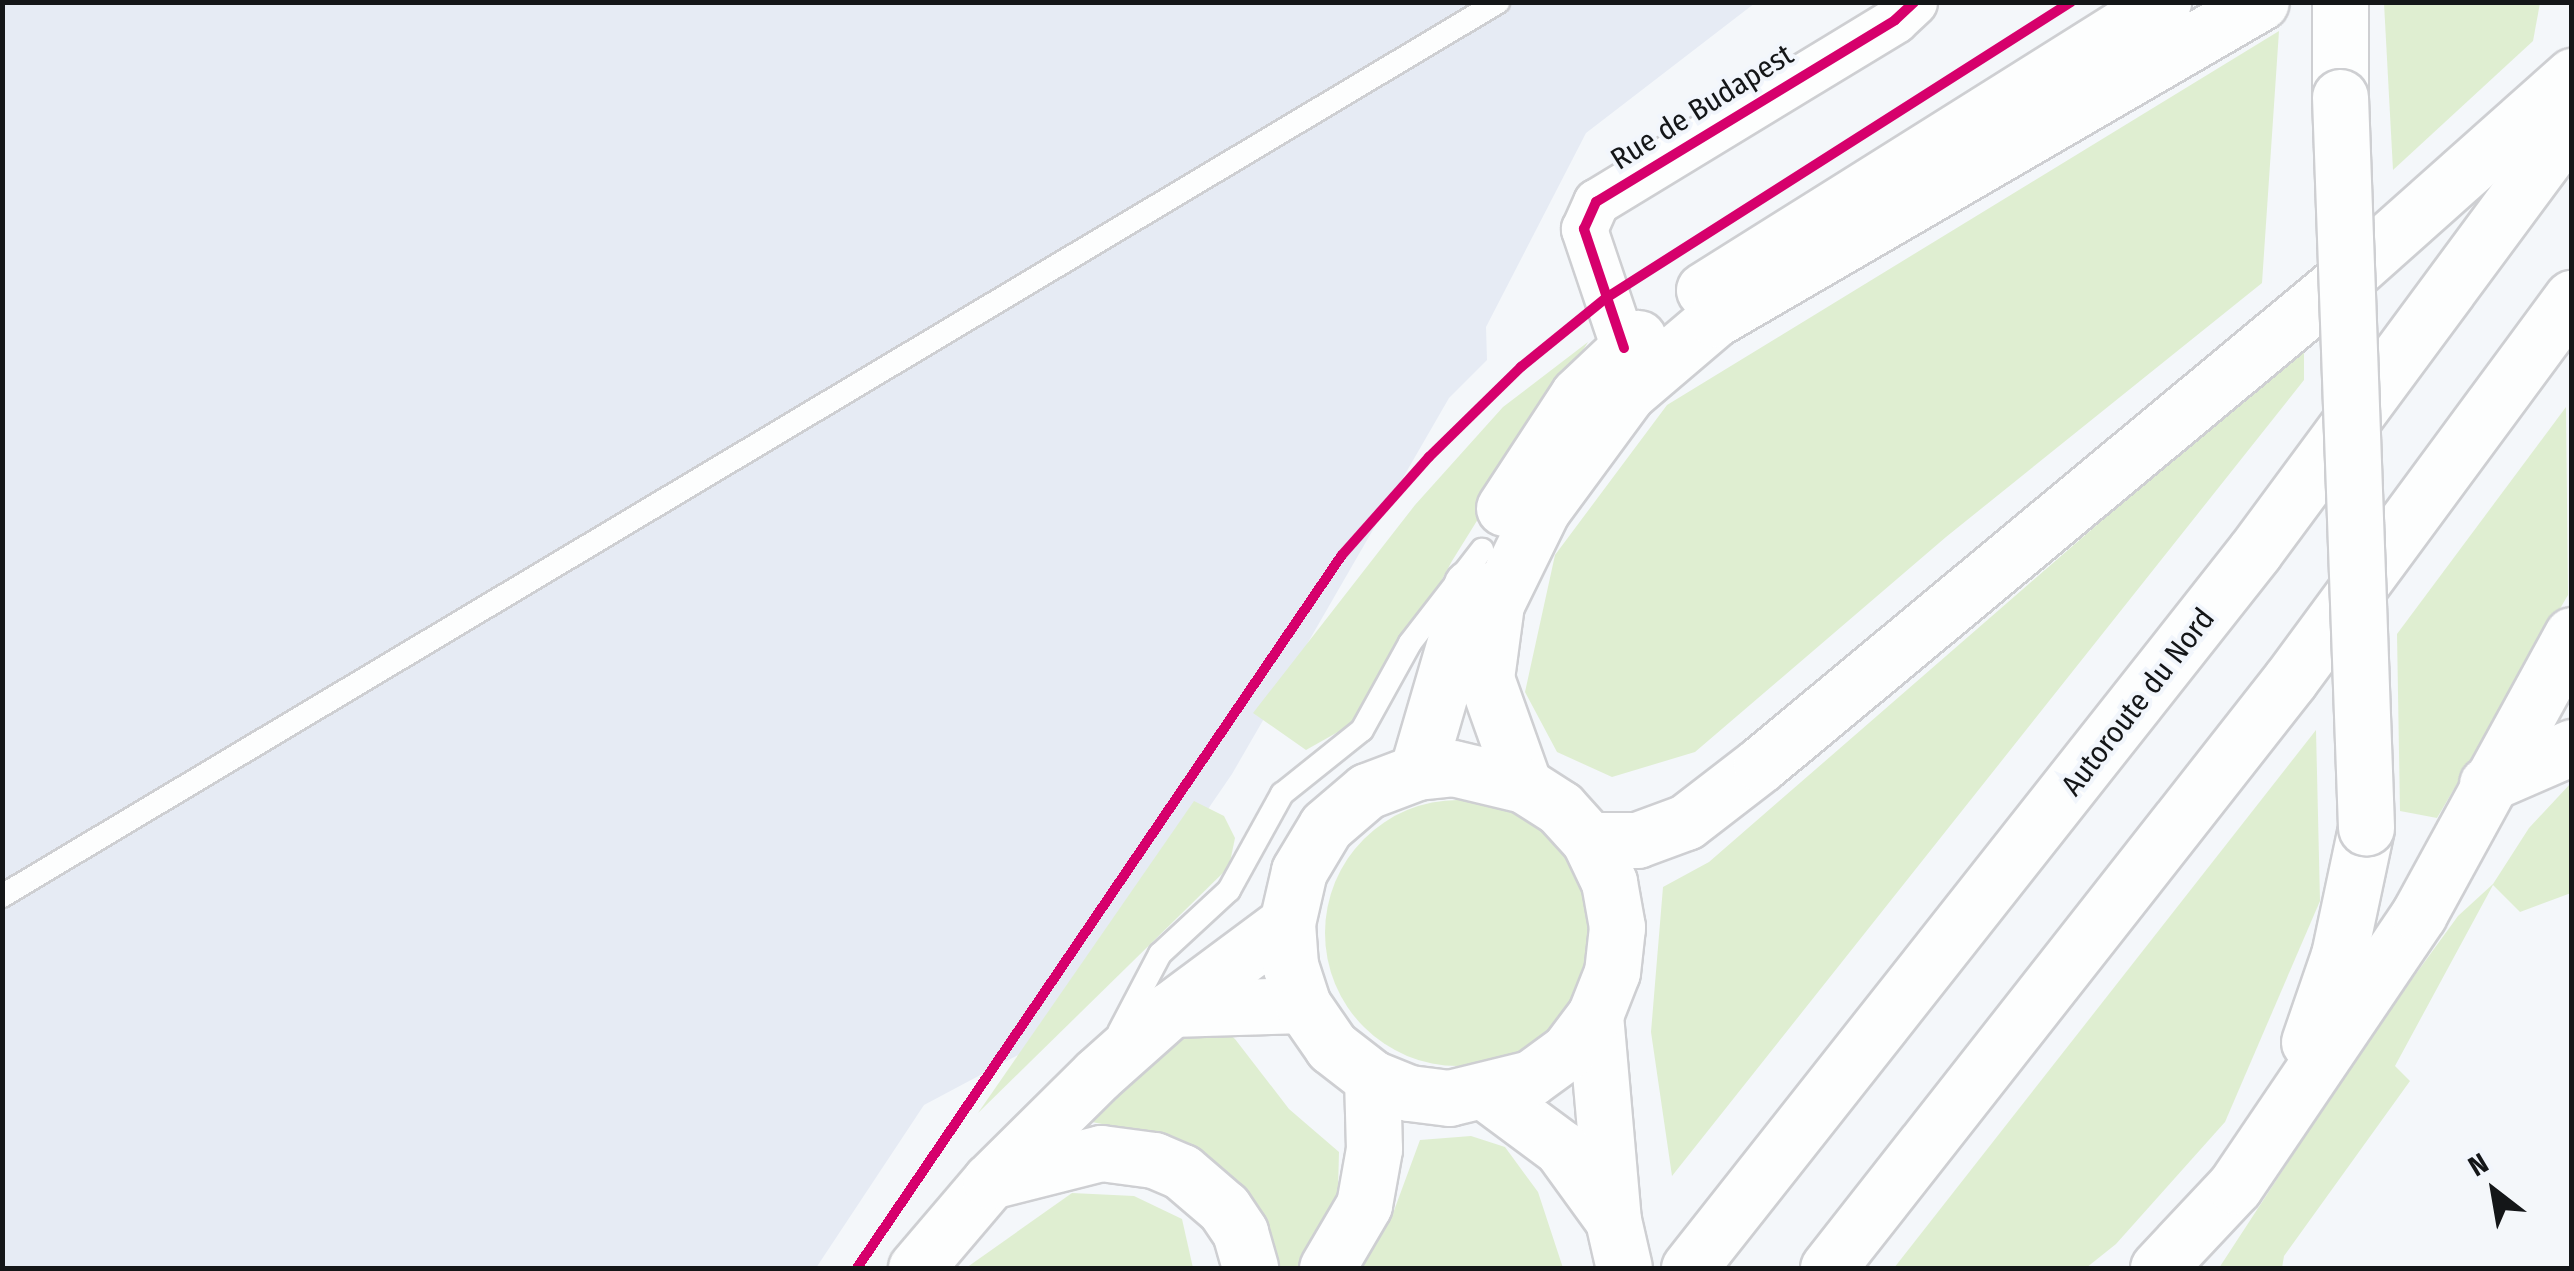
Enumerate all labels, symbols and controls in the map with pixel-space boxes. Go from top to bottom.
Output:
street label: Rue de Budapest [1604,37,1800,177]
street label: Autoroute du Nord [2054,601,2222,803]
north arrow [2444,1141,2544,1241]
text: N [2463,1146,2494,1183]

